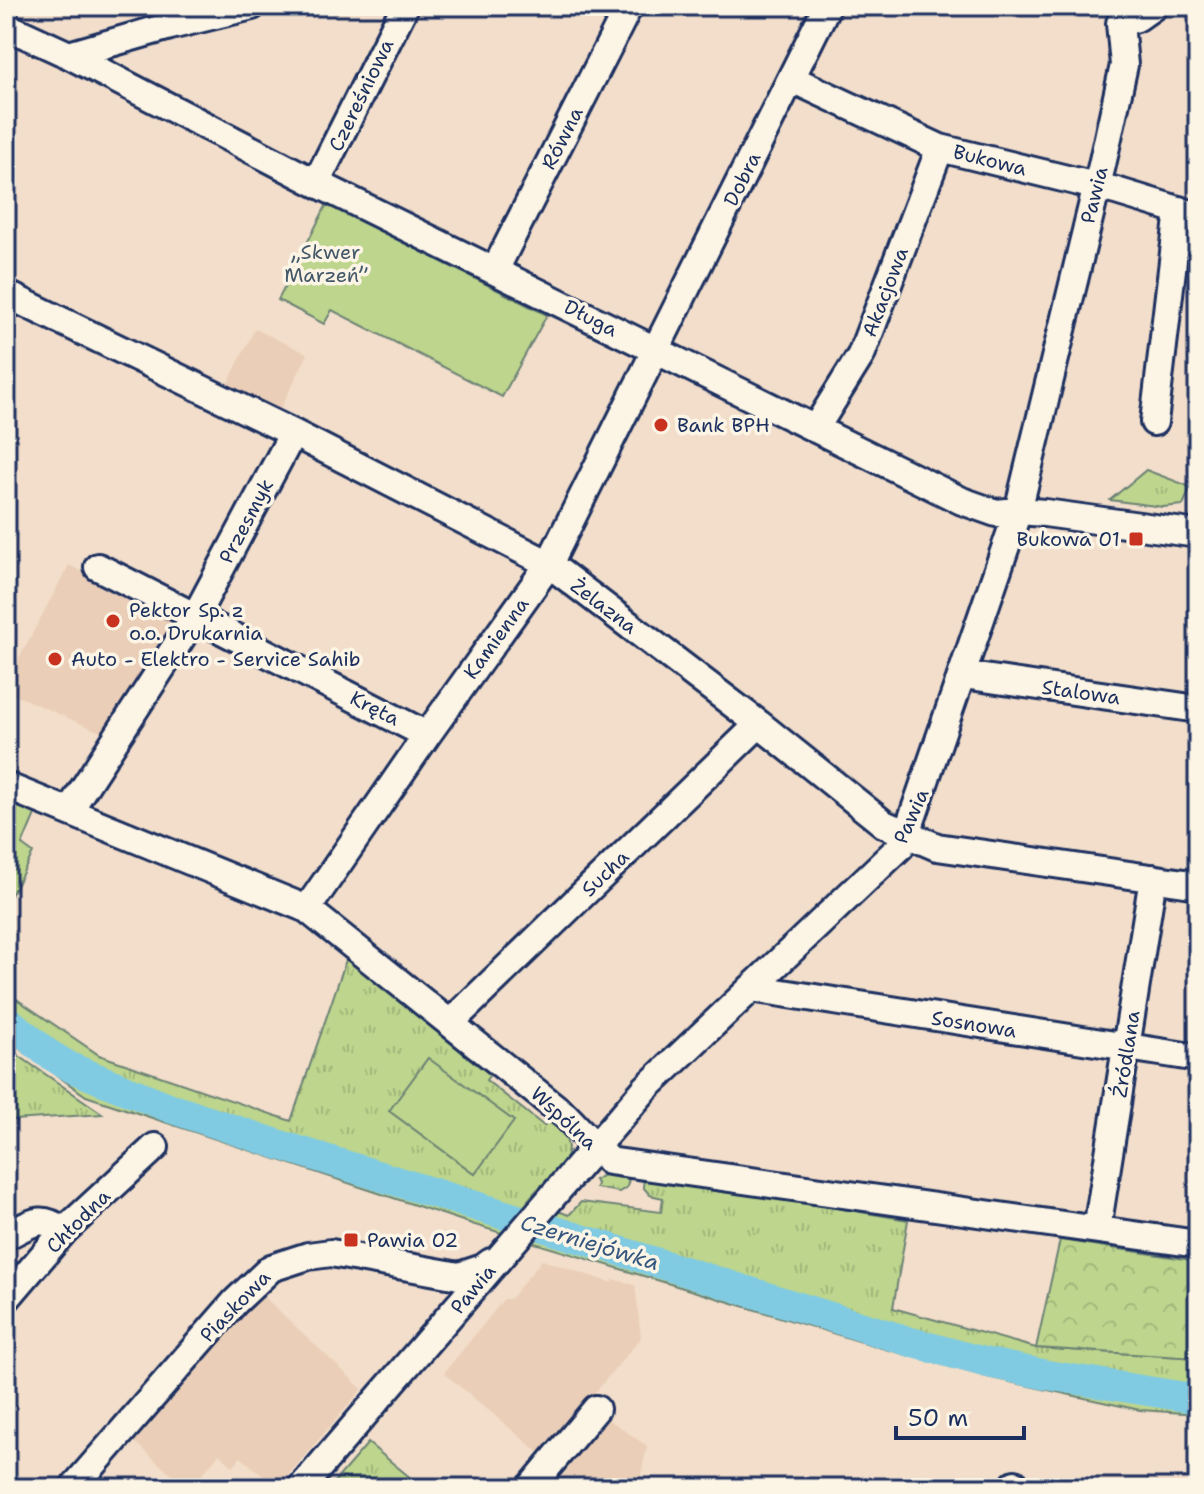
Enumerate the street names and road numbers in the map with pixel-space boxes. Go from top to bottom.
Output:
street label: Czereśniowa [323,34,400,156]
street label: Równa [535,102,589,174]
street label: Bukowa [950,138,1030,182]
street label: Dobra [717,147,767,210]
street label: Pawia [1074,163,1114,226]
street label: Akacjowa [856,243,914,341]
street label: Długa [560,294,623,343]
street label: Przesmyk [213,474,279,568]
street label: Żelazna [565,572,643,640]
street label: Kamienna [457,591,535,684]
street label: Stalowa [1040,674,1122,710]
street label: Kręta [346,685,405,732]
street label: Pawia [887,784,935,848]
street label: Sucha [576,844,635,902]
street label: Sosnowa [930,1004,1019,1044]
street label: Źródlana [1106,1008,1146,1099]
street label: Wspólna [525,1081,603,1156]
street label: Chłodna [40,1183,116,1259]
street label: Pawia [445,1258,502,1319]
street label: Piaskowa [194,1264,276,1348]

